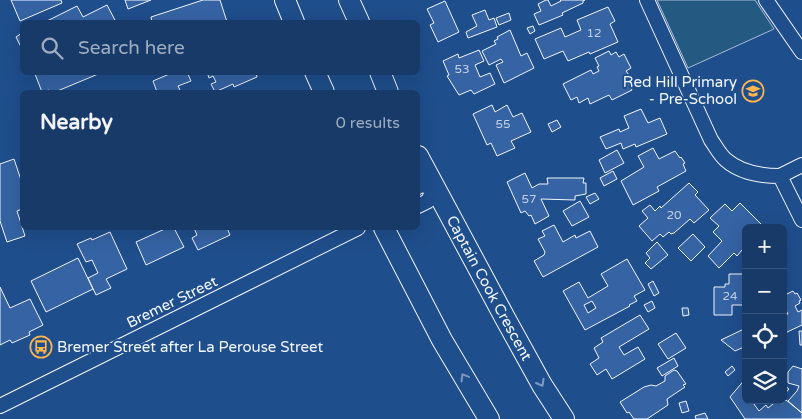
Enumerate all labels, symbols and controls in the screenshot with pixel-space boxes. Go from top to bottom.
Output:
search box [20,20,420,75]
house number: 12 [586,26,602,40]
icon: search [38,34,66,62]
text: Search here [78,37,185,59]
house number: 53 [454,62,470,76]
place label: Red Hill Primary - Pre-School [623,73,737,108]
school or university icon: Red Hill Primary - Pre-School [741,79,765,103]
text: Nearby [40,110,113,135]
text: 0 results [336,113,400,133]
house number: 55 [495,117,511,131]
house number: 57 [521,192,537,206]
house number: 20 [666,208,682,222]
street label: Captain Cook Crescent [443,212,536,364]
map controls [742,224,787,404]
button: + [742,224,787,269]
button: − [742,269,787,314]
street label: Bremer Street [124,272,221,332]
house number: 24 [722,289,738,303]
button: locate [742,314,787,359]
bus stop icon: Bremer Street after La Perouse Street [29,335,53,359]
place label: Bremer Street after La Perouse Street [57,338,323,356]
button: layers [742,359,787,404]
one-way arrow [461,374,471,383]
one-way arrow [535,377,545,386]

